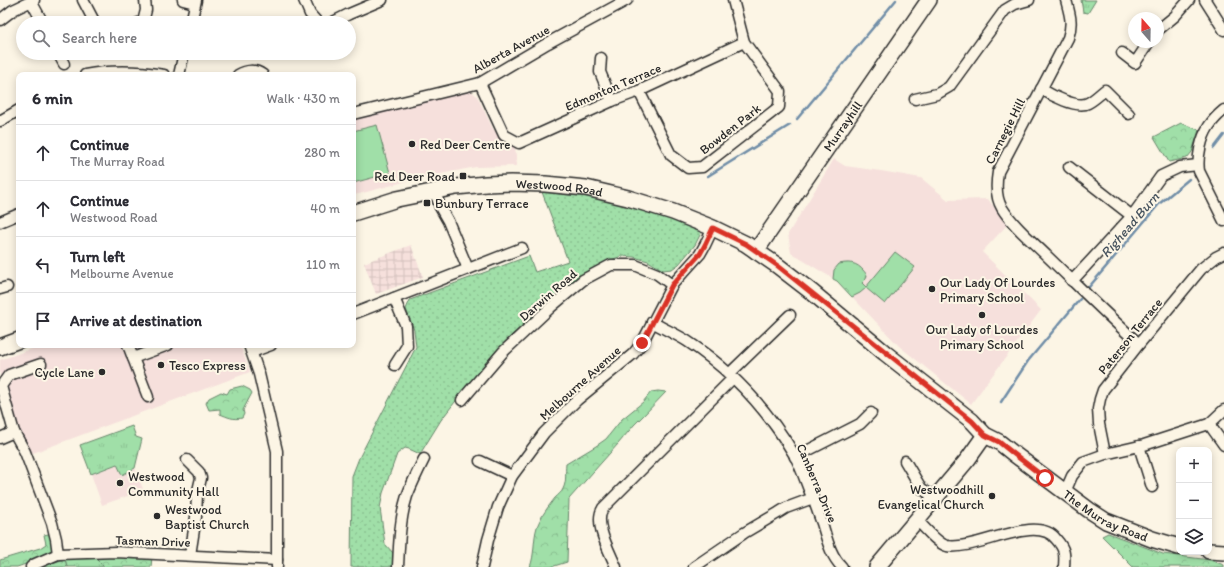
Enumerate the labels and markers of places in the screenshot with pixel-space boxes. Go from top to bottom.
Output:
place label: Red Deer Centre [420,137,510,152]
marker: Red Deer Centre [407,139,417,149]
place label: Red Deer Road [374,169,455,184]
marker: Red Deer Road [458,171,468,181]
place label: Bunbury Terrace [435,196,529,211]
marker: Bunbury Terrace [422,198,432,208]
place label: Our Lady Of Lourdes Primary School [940,275,1056,305]
marker: Our Lady Of Lourdes Primary School [927,284,937,294]
marker: Our Lady of Lourdes Primary School [977,310,987,320]
place label: Our Lady of Lourdes Primary School [926,322,1038,352]
place label: Tesco Express [169,358,246,373]
marker: Tesco Express [156,360,166,370]
place label: Cycle Lane [34,365,94,380]
marker: Cycle Lane [97,367,107,377]
place label: Westwood Community Hall [128,469,220,499]
marker: Westwood Community Hall [115,478,125,488]
place label: Westwoodhill Evangelical Church [878,482,984,512]
marker: Westwoodhill Evangelical Church [987,491,997,501]
place label: Westwood Baptist Church [165,502,249,532]
marker: Westwood Baptist Church [152,511,162,521]

